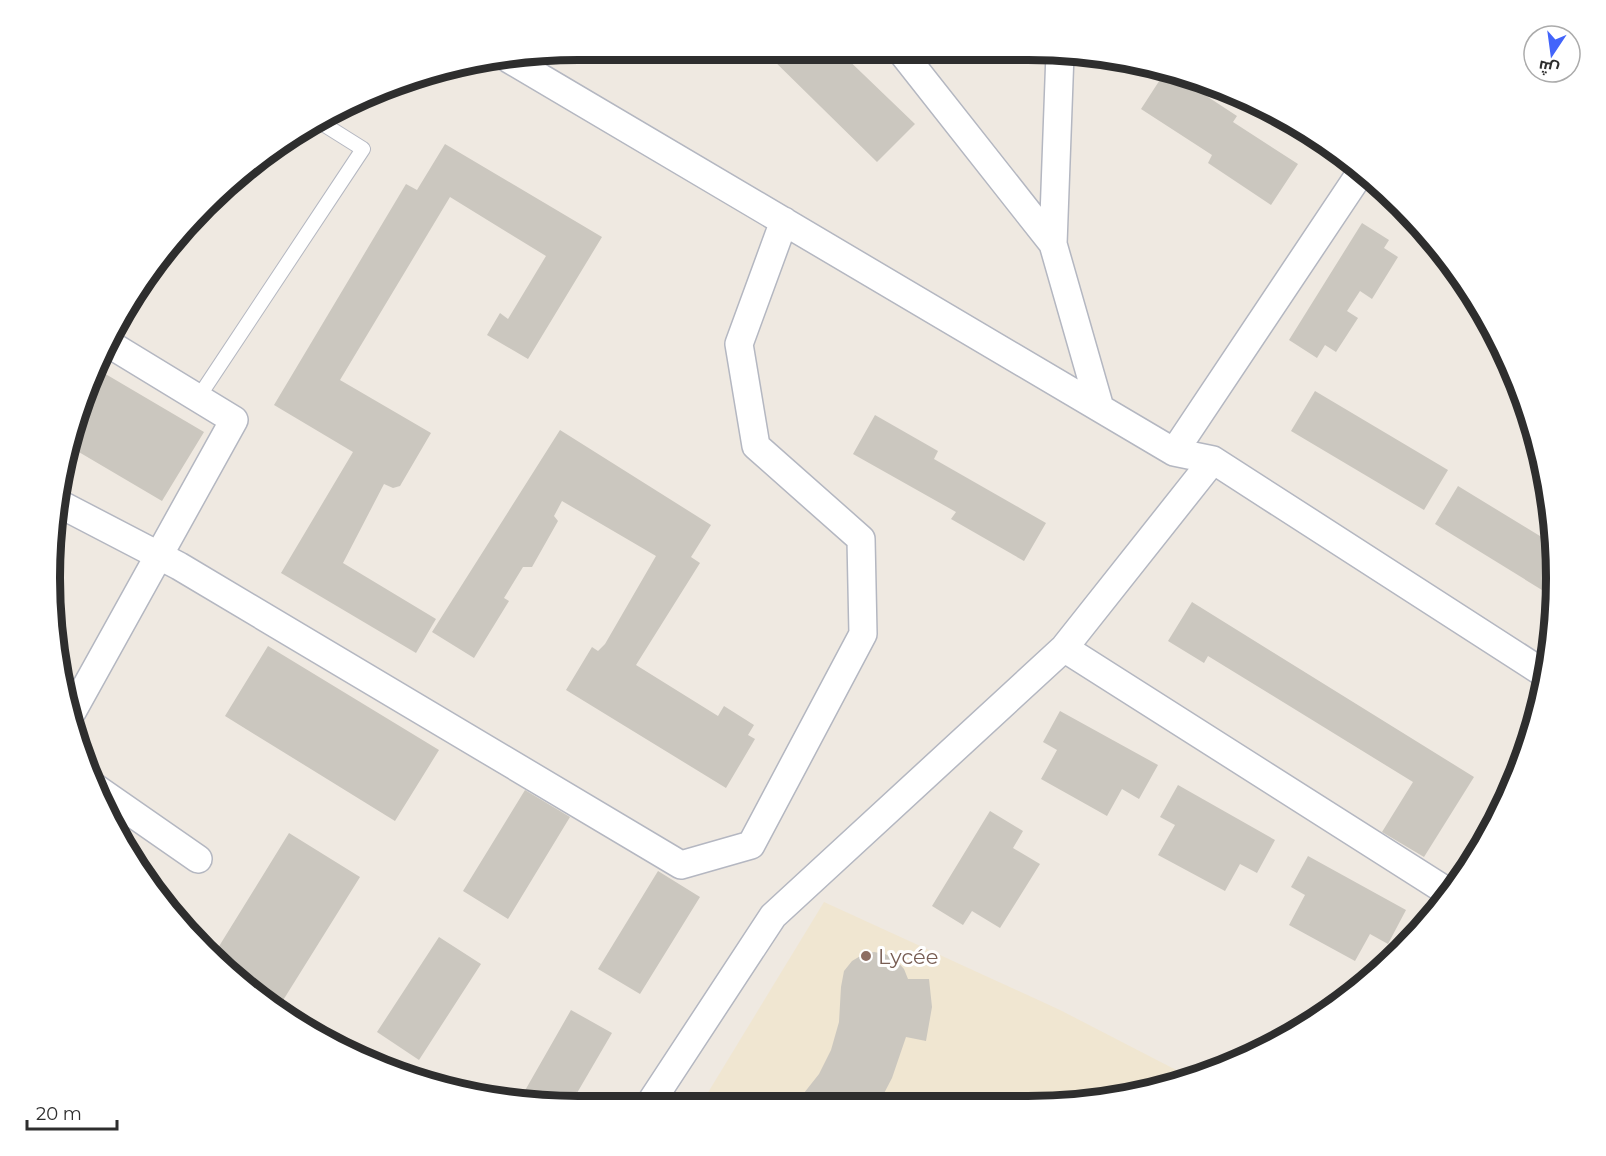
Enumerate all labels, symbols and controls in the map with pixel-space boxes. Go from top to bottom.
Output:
north arrow [1522,24,1582,84]
text: ش [1537,57,1561,80]
place label: Lycée [878,944,938,969]
marker: Lycée [859,949,873,963]
scale bar [27,1093,117,1131]
text: 20 m [36,1103,82,1125]

